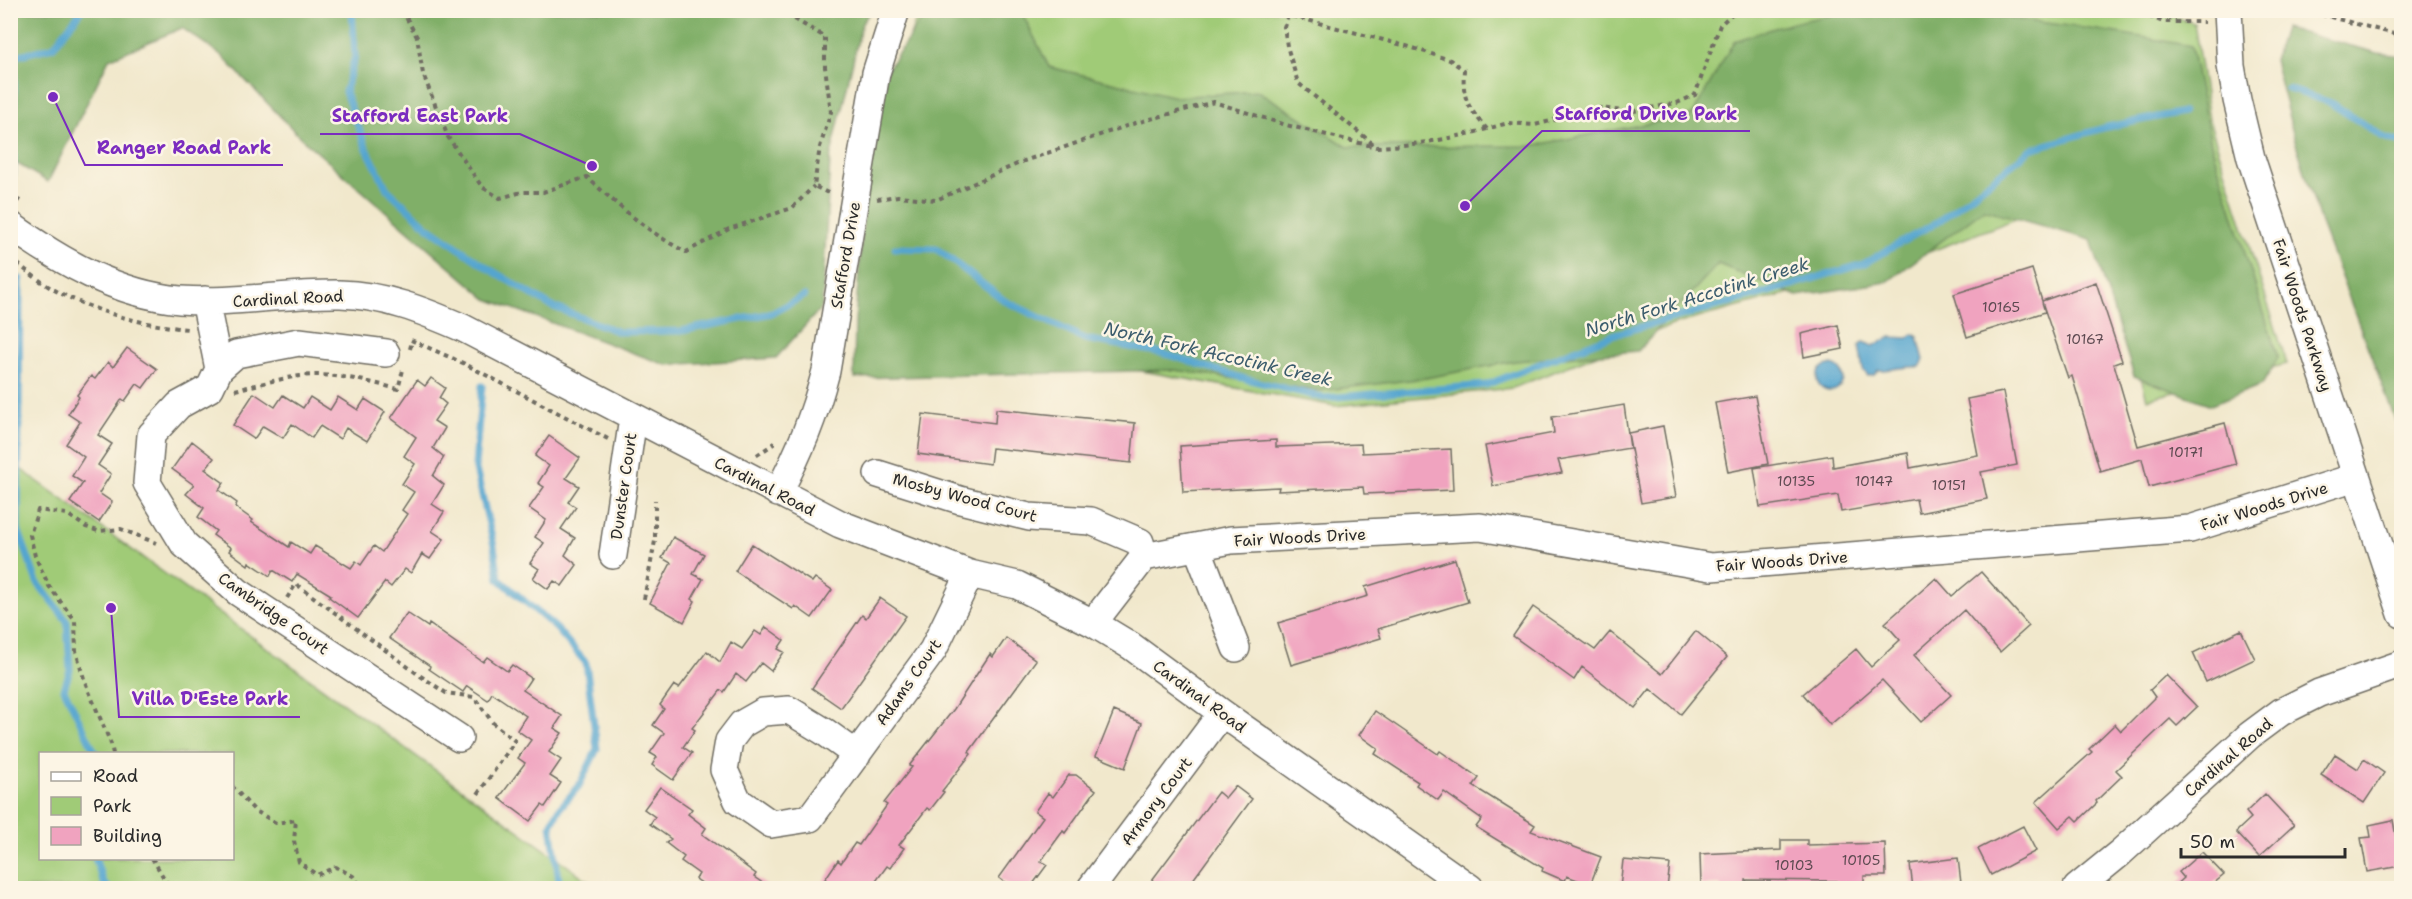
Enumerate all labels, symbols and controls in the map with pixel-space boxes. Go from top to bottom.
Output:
callout: Stafford Drive Park [1542,95,1750,131]
callout: Stafford East Park [320,98,520,134]
text: Stafford Drive Park [1554,102,1738,126]
text: Stafford East Park [332,104,508,128]
callout: Ranger Road Park [85,129,283,165]
text: Ranger Road Park [97,136,271,160]
street label: Stafford Drive [826,200,865,310]
street label: Fair Woods Parkway [2268,236,2337,394]
water label: North Fork Accotink Creek [1582,251,1813,343]
street label: Cardinal Road [232,285,344,312]
house number: 10165 [1982,298,2020,316]
water label: North Fork Accotink Creek [1102,316,1335,392]
house number: 10167 [2066,330,2104,348]
street label: Dunster Court [606,431,641,541]
house number: 10171 [2169,443,2203,461]
street label: Cardinal Road [711,452,819,521]
street label: Mosby Wood Court [890,468,1039,527]
house number: 10135 [1777,472,1815,490]
house number: 10147 [1855,472,1893,490]
house number: 10151 [1932,476,1966,494]
street label: Fair Woods Drive [2198,477,2330,536]
street label: Fair Woods Drive [1233,524,1367,551]
street label: Fair Woods Drive [1715,546,1849,577]
street label: Cambridge Court [214,567,333,659]
street label: Adams Court [871,635,946,730]
street label: Cardinal Road [1149,655,1251,737]
callout: Villa D'Este Park [119,681,300,717]
text: Villa D'Este Park [132,687,288,711]
street label: Cardinal Road [2180,713,2277,802]
legend [39,752,234,860]
street label: Armory Court [1116,753,1197,850]
text: Road [93,764,138,788]
text: Park [93,794,132,818]
scale bar [2181,821,2344,859]
text: Building [93,824,162,848]
text: 50 m [2190,830,2235,854]
house number: 10105 [1842,851,1880,869]
house number: 10103 [1774,856,1814,874]

